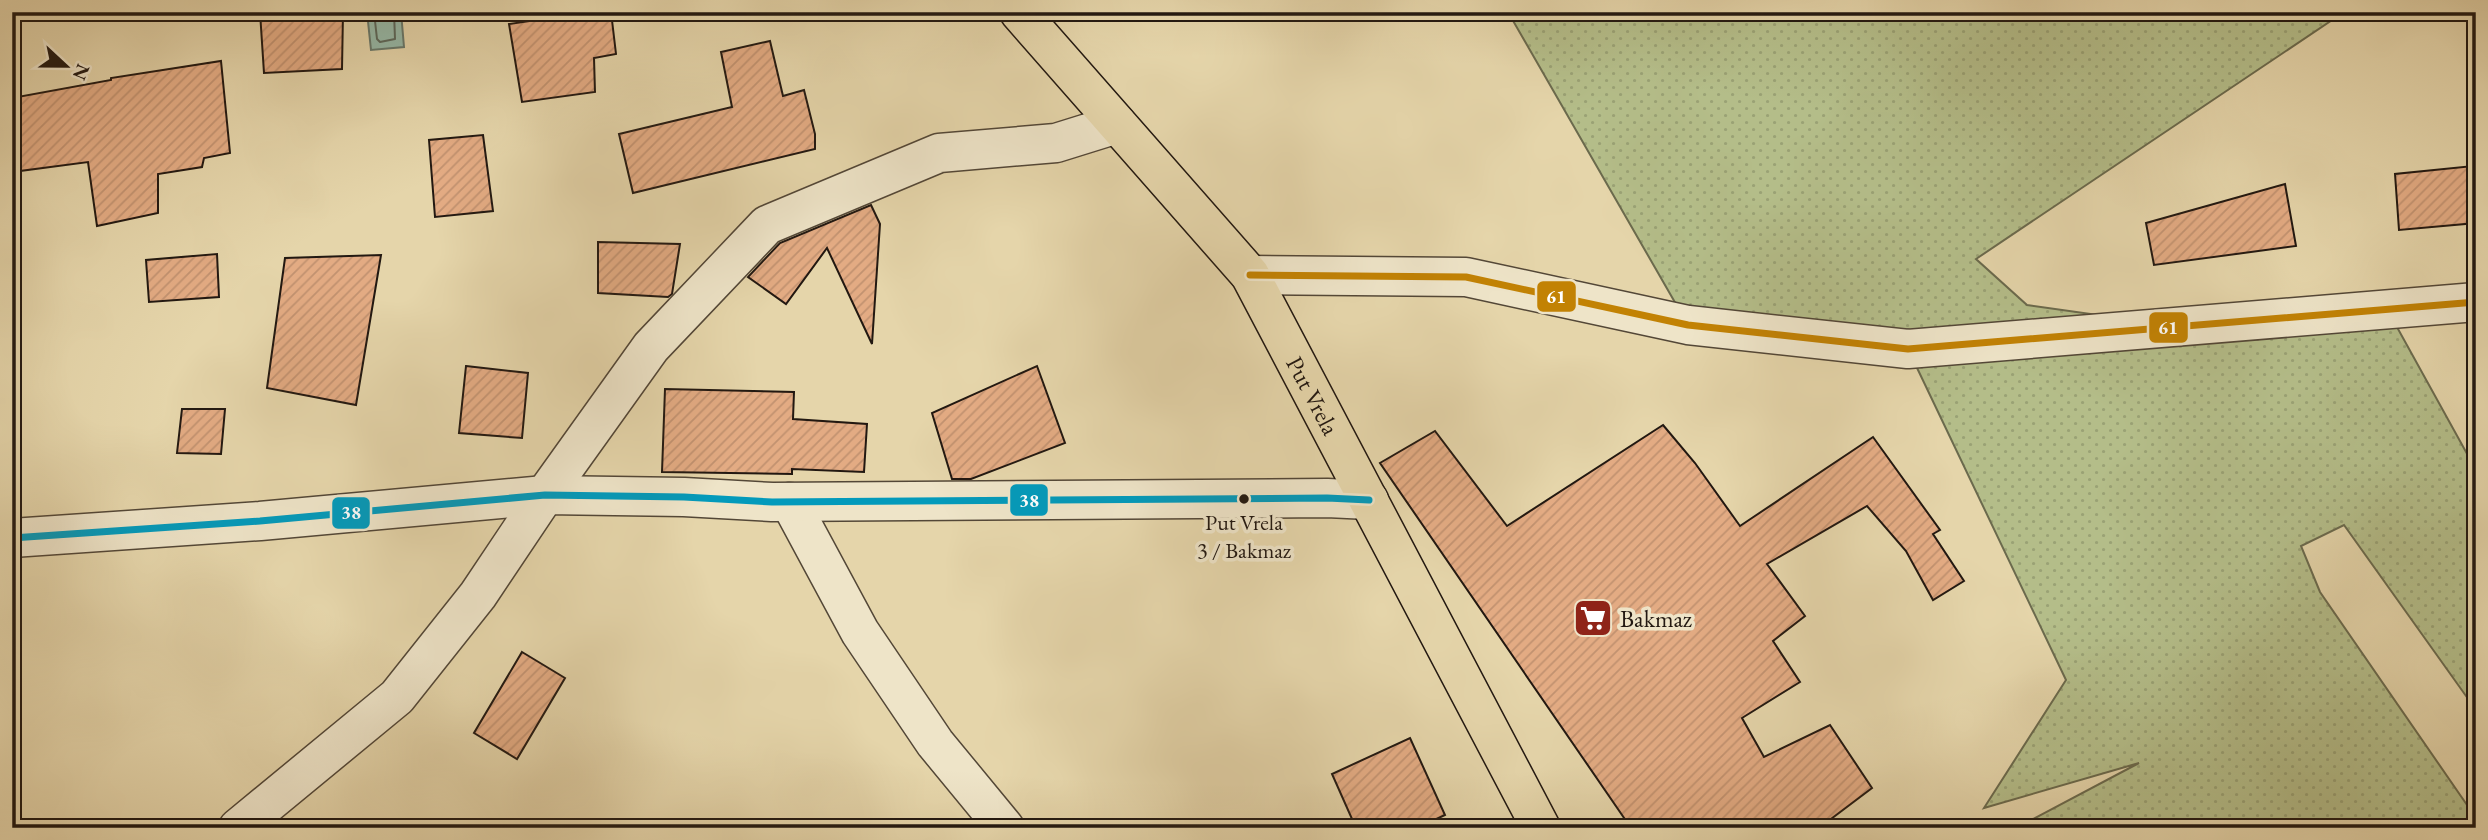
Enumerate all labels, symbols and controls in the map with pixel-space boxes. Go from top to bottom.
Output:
north arrow [32,32,102,102]
text: N [67,60,96,85]
line badge: 61 [1536,280,1577,313]
text: 61 [1546,284,1566,309]
line badge: 61 [2148,311,2189,344]
text: 61 [2158,315,2178,340]
street label: Put Vrela [1280,350,1347,441]
line badge: 38 [1009,483,1049,517]
text: 38 [1019,488,1039,513]
marker: Put Vrela 3 / Bakmaz [1237,492,1251,506]
line badge: 38 [331,496,371,530]
text: 38 [341,500,361,525]
place label: Put Vrela 3 / Bakmaz [1197,508,1292,565]
supermarket icon: Bakmaz [1572,597,1614,639]
place label: Bakmaz [1620,603,1692,634]

